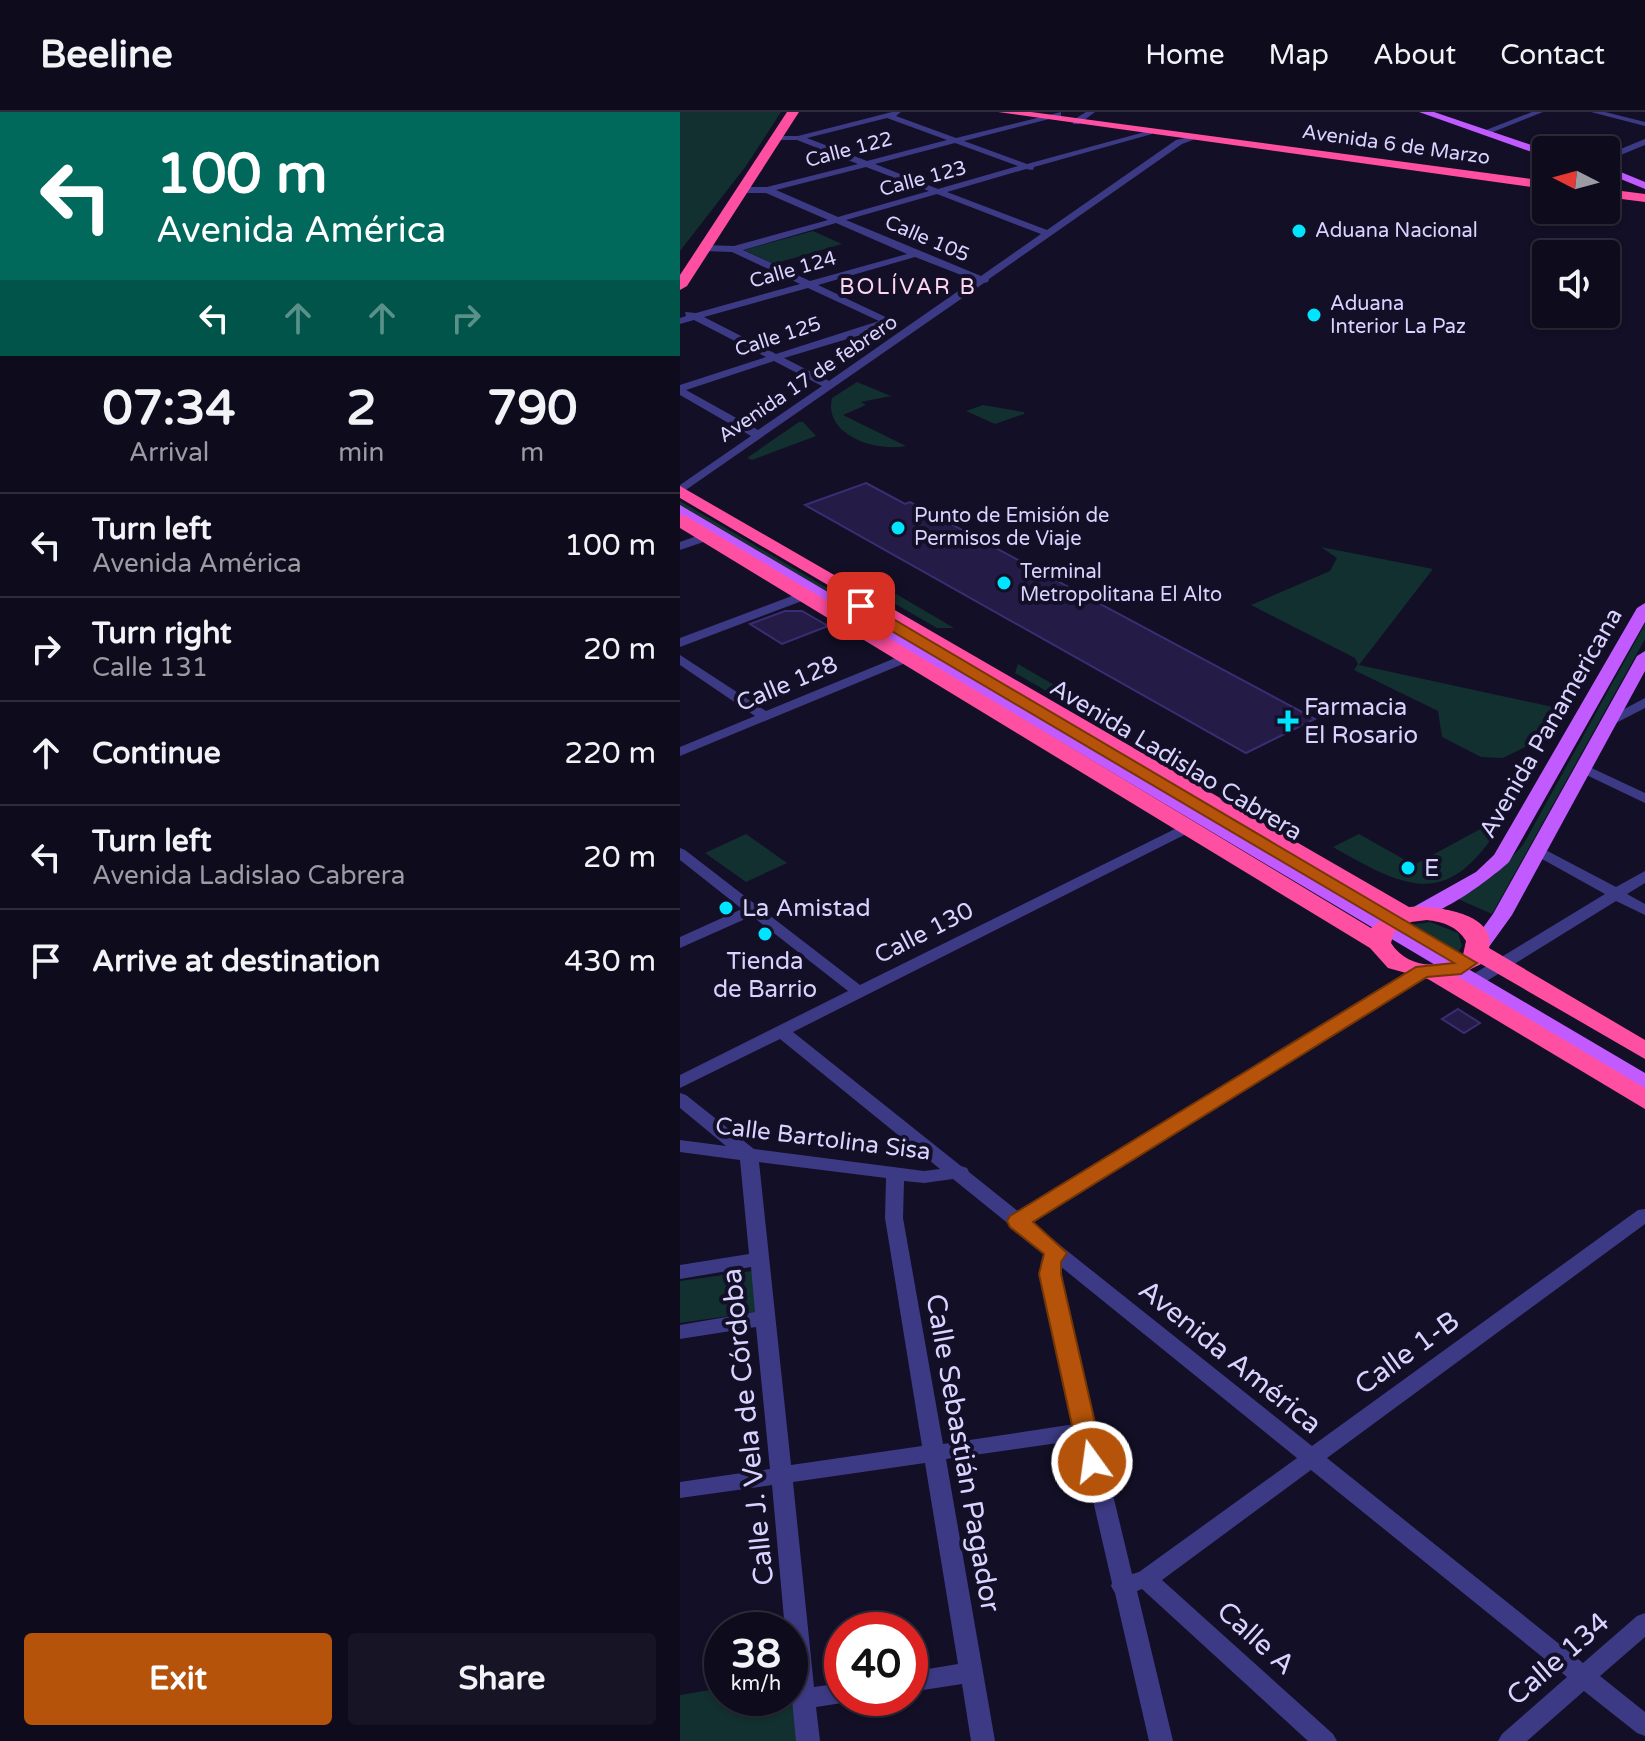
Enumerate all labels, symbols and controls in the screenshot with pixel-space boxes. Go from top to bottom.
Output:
text: Beeline [40,32,173,78]
text: Home [1145,38,1225,72]
text: Map [1269,38,1329,72]
text: About [1373,38,1456,72]
text: Contact [1500,38,1605,72]
street label: Avenida 6 de Marzo [1301,120,1491,170]
street label: Calle 122 [803,127,895,173]
north arrow [1532,136,1620,224]
map controls [1532,136,1620,328]
text: 100 m [156,141,327,208]
icon: left [24,144,128,248]
street label: Calle 123 [877,156,969,202]
text: Avenida América [156,209,446,252]
street label: Calle 105 [881,211,973,267]
place label: Aduana Nacional [1315,219,1478,243]
marker: Aduana Nacional [1290,222,1308,240]
button: sound [1532,240,1620,328]
street label: Calle 124 [747,246,839,294]
district label: BOLÍVAR B [839,273,977,300]
place label: Aduana Interior La Paz [1330,292,1466,339]
icon: left [192,296,236,340]
icon: ahead [276,296,320,340]
icon: ahead [360,296,404,340]
icon: right [444,296,488,340]
marker: Aduana Interior La Paz [1305,306,1323,324]
street label: Avenida 17 de febrero [714,310,902,448]
street label: Calle 125 [732,312,824,362]
text: 07:34 [103,380,236,438]
text: 2 [346,380,376,438]
text: 790 [487,380,577,438]
text: Arrival [129,437,209,468]
text: min [338,437,384,468]
text: m [520,437,544,468]
place label: Punto de Emisión de Permisos de Viaje [914,504,1109,551]
text: Turn left [92,511,211,548]
marker: Punto de Emisión de Permisos de Viaje [889,519,907,537]
icon: left [24,523,68,567]
text: 100 m [564,527,656,564]
text: Avenida América [92,548,302,579]
place label: Terminal Metropolitana El Alto [1020,560,1222,607]
pin [827,572,895,640]
marker: Terminal Metropolitana El Alto [995,574,1013,592]
icon: arrive [839,584,883,628]
street label: Avenida Panamericana [1473,603,1629,843]
text: Turn right [92,615,232,652]
icon: right [24,627,68,671]
text: 20 m [583,631,656,668]
street label: Calle 128 [732,650,842,718]
text: Calle 131 [92,652,208,683]
street label: Avenida Ladislao Cabrera [1045,673,1307,847]
place label: Farmacia El Rosario [1304,693,1418,750]
marker: Farmacia El Rosario [1279,712,1297,730]
icon: ahead [24,731,68,775]
text: Continue [92,735,221,772]
text: 220 m [564,735,656,772]
text: Turn left [92,823,211,860]
icon: left [24,835,68,879]
text: 20 m [583,839,656,876]
place label: E [1424,854,1439,883]
marker: E [1399,859,1417,877]
text: Avenida Ladislao Cabrera [92,860,405,891]
place label: La Amistad [742,894,871,923]
street label: Calle 130 [870,896,978,970]
marker: La Amistad [717,899,735,917]
marker: Tienda de Barrio [756,925,774,943]
icon: arrive [24,939,68,983]
text: Arrive at destination [92,943,380,980]
text: 430 m [564,943,656,980]
place label: Tienda de Barrio [713,947,817,1004]
street label: Calle Bartolina Sisa [714,1111,932,1167]
street label: Calle J. Vela de Córdoba [714,1267,782,1587]
street label: Avenida América [1132,1273,1328,1441]
street label: Calle Sebastián Pagador [918,1291,1008,1615]
street label: Calle 1-B [1348,1304,1466,1402]
position arrow [1050,1420,1134,1504]
street label: Calle A [1210,1594,1302,1682]
street label: Calle 134 [1500,1605,1616,1713]
speed limit sign: 40 [824,1612,928,1716]
text: 38 [731,1630,781,1678]
button: Exit [24,1633,332,1725]
button: Share [348,1633,656,1725]
text: km/h [731,1672,781,1696]

